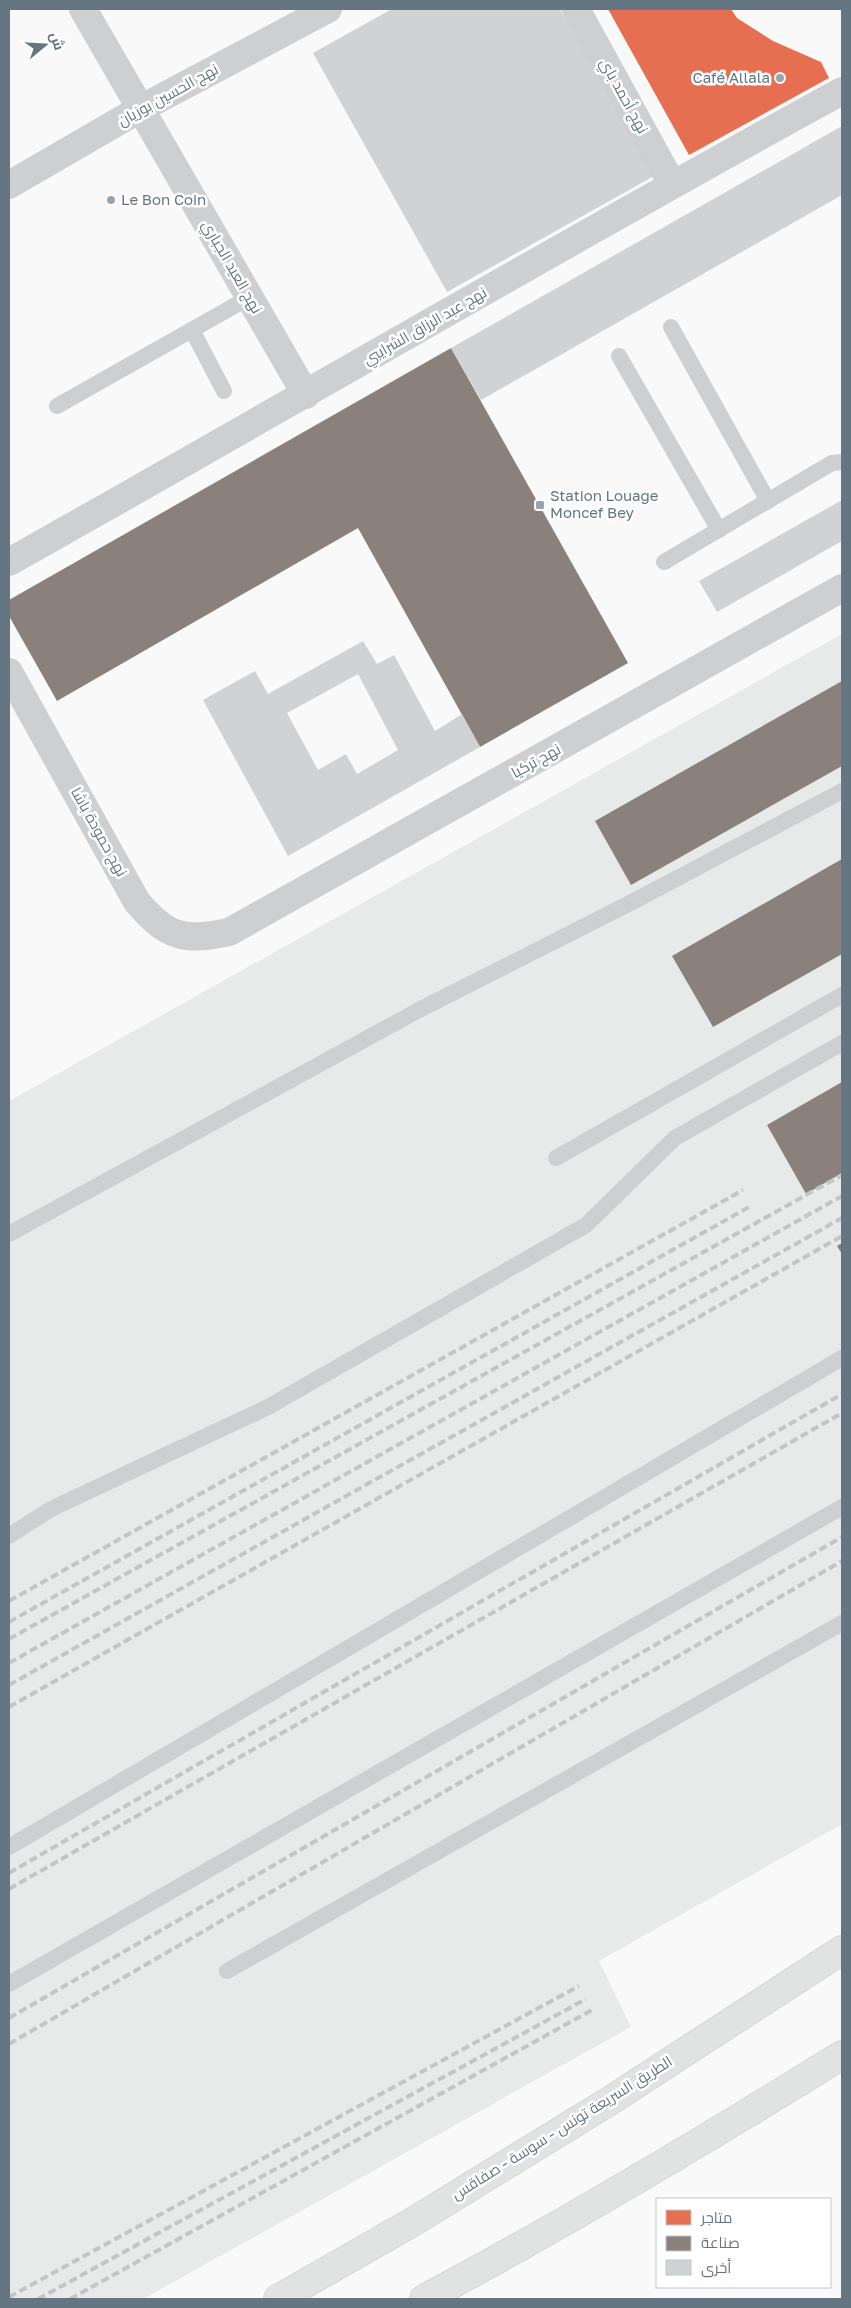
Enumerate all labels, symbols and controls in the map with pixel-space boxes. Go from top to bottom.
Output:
north arrow [20,20,70,70]
text: ش [46,30,69,52]
street label: نهج أحمد باي [593,55,653,138]
street label: نهج الحسين بوزيان [114,59,222,132]
place label: Café Allala [692,68,770,86]
marker: Café Allala [774,72,786,84]
place label: Le Bon Coin [121,190,206,208]
marker: Le Bon Coin [105,194,117,206]
street label: نهج العيد الجباري [196,217,267,318]
street label: نهج عبد الرزاق الشرايبي [360,282,491,371]
place label: Station Louage Moncef Bey [550,486,659,521]
marker: Station Louage Moncef Bey [534,499,546,511]
street label: نهج تركيا [508,739,565,784]
street label: نهج حمودة باشا [65,784,132,881]
street label: الطريق السريعة تونس - سوسة - صفاقس [448,2051,676,2205]
legend [656,2198,831,2288]
text: متاجر [700,2208,732,2227]
text: صناعة [701,2233,740,2251]
text: أخرى [701,2258,731,2278]

